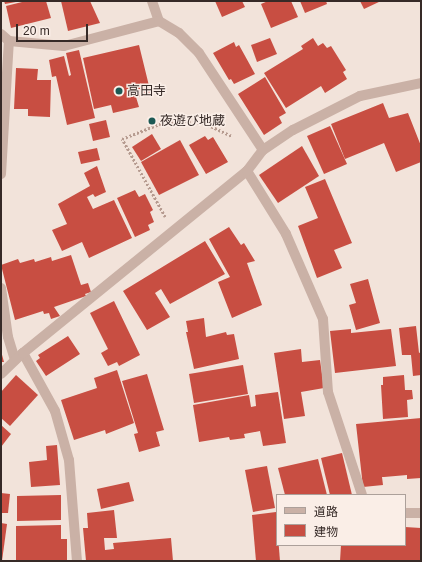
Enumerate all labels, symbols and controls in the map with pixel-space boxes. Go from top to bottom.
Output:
scale bar [18,16,90,42]
text: 20 m [23,24,50,38]
place label: 高田寺 [127,83,166,99]
marker: 高田寺 [114,86,124,96]
place label: 夜遊び地蔵 [160,113,225,129]
marker: 夜遊び地蔵 [147,116,157,126]
legend [276,494,406,546]
text: 道路 [314,505,338,519]
text: 建物 [314,525,338,539]

